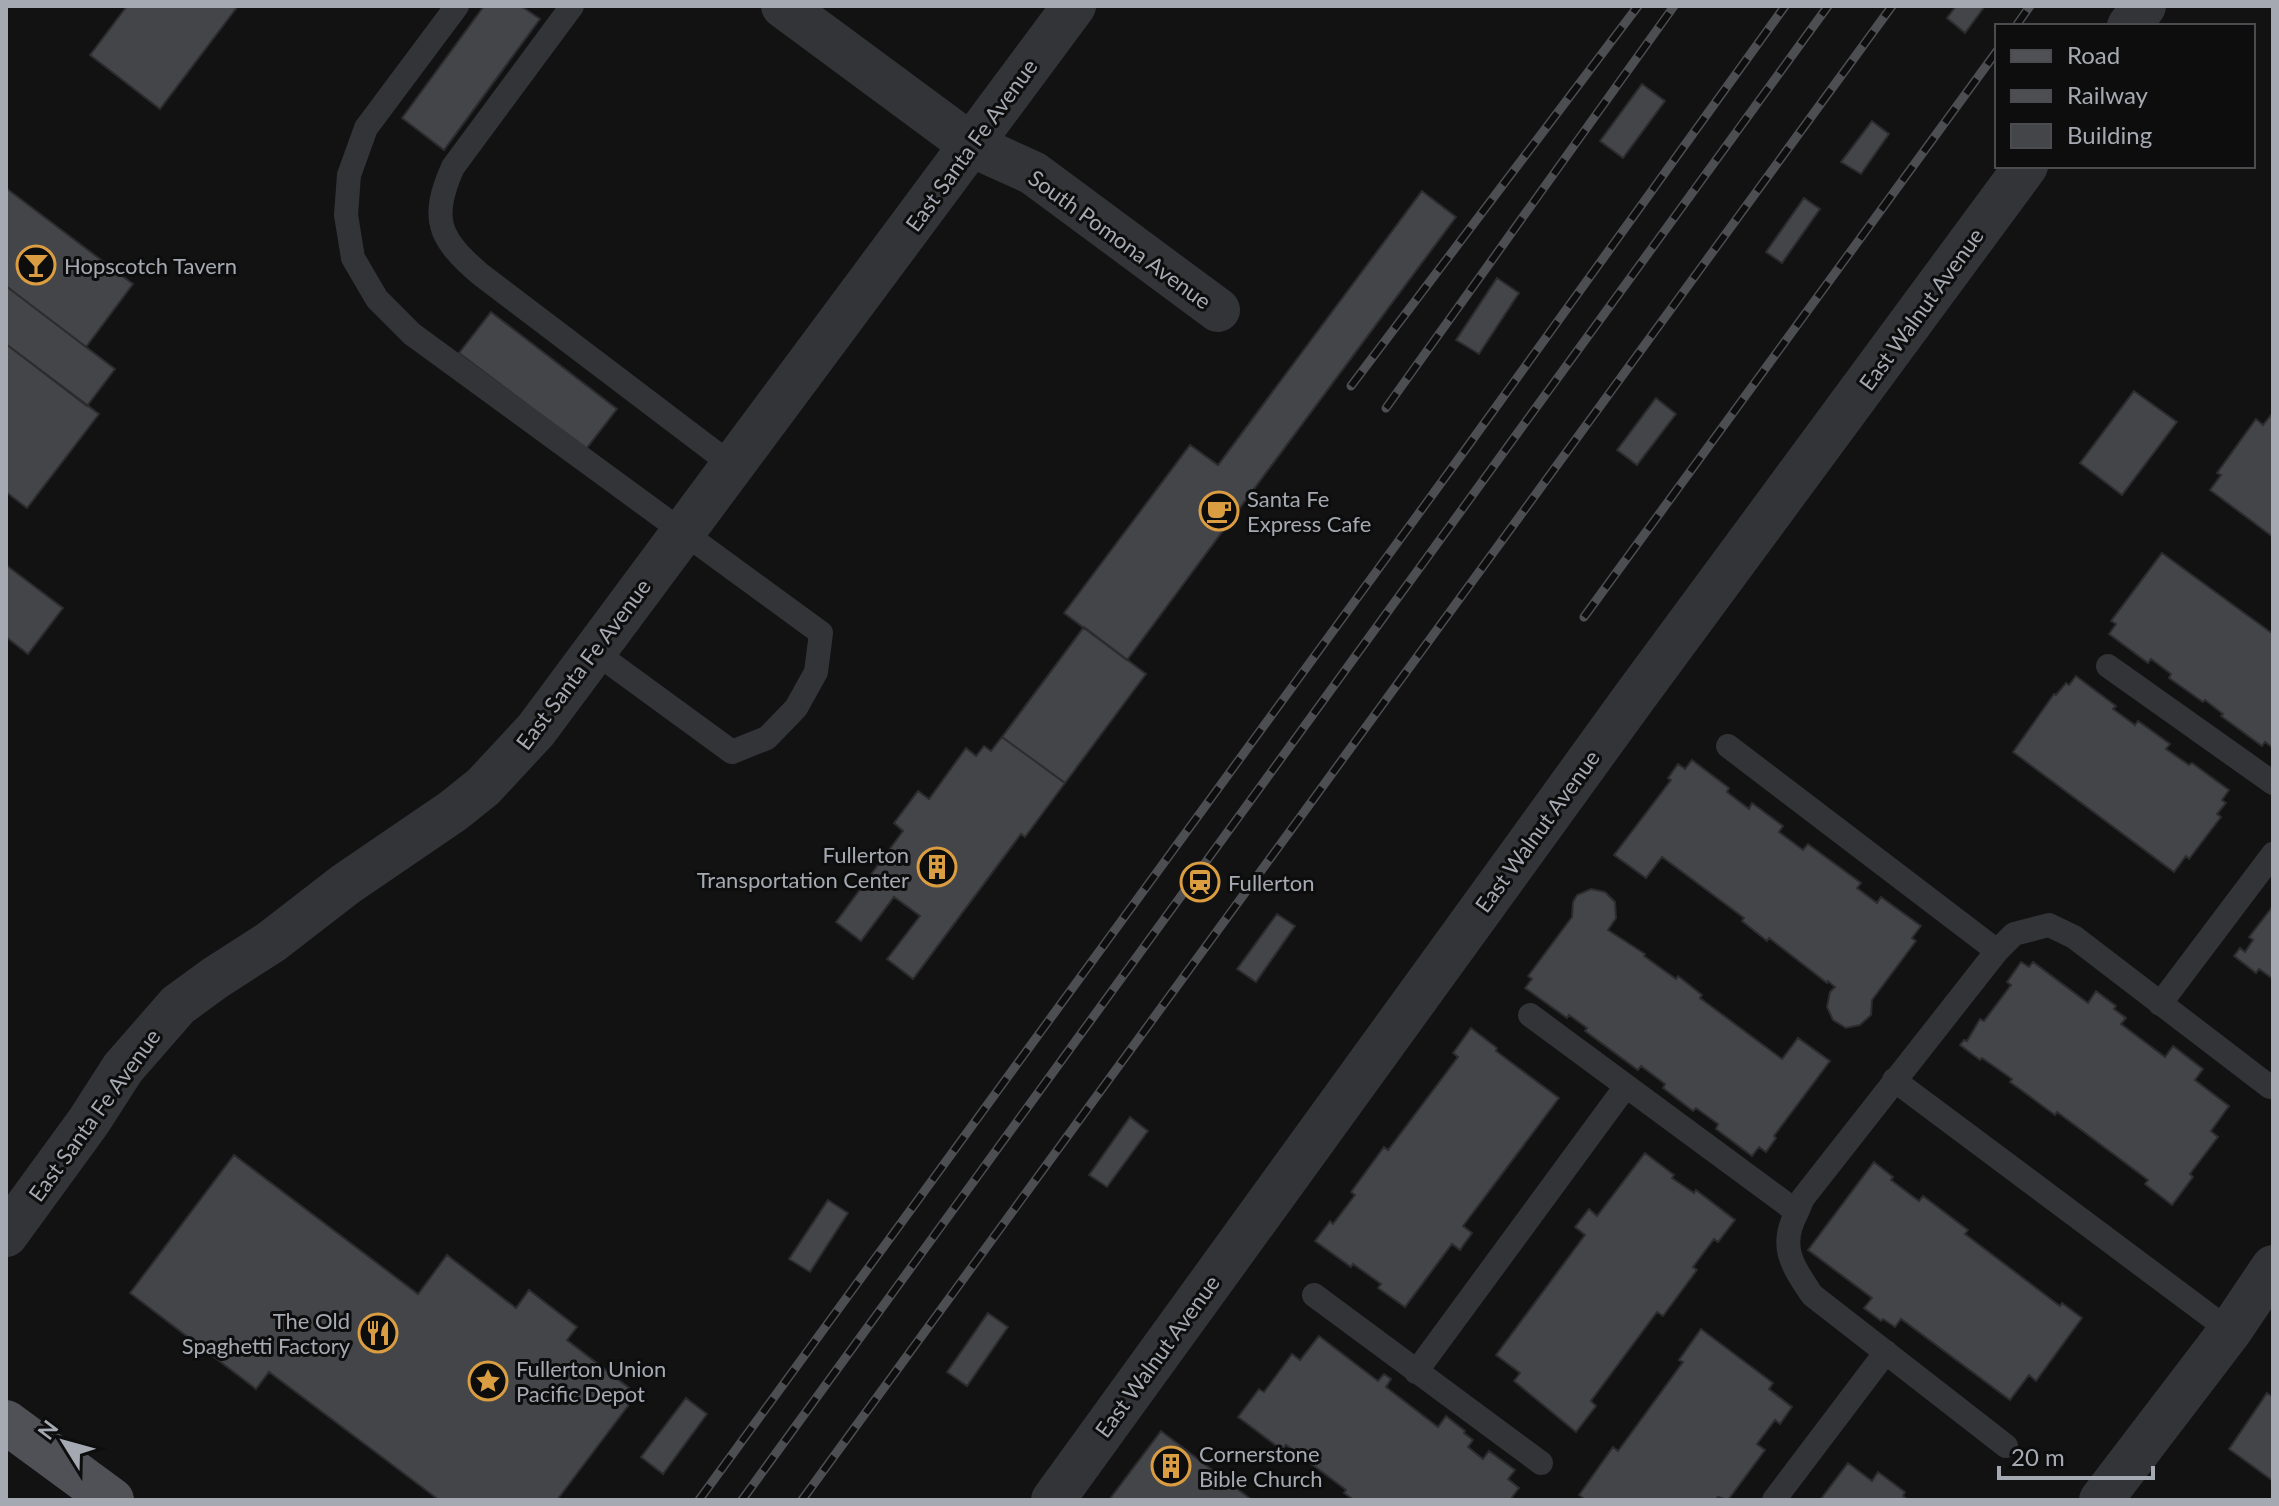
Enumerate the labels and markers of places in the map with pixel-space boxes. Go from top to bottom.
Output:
bar icon: Hopscotch Tavern [15,244,57,286]
place label: Hopscotch Tavern [64,252,237,279]
place label: Santa Fe Express Cafe [1247,485,1371,537]
cafe icon: Santa Fe Express Cafe [1198,490,1240,532]
place label: Fullerton Transportation Center [697,841,909,893]
building icon: Fullerton Transportation Center [916,846,958,888]
station icon: Fullerton [1179,861,1221,903]
place label: Fullerton [1228,869,1314,896]
place label: The Old Spaghetti Factory [182,1307,351,1359]
restaurant icon: The Old Spaghetti Factory [357,1312,399,1354]
place label: Fullerton Union Pacific Depot [516,1355,666,1407]
place icon: Fullerton Union Pacific Depot [467,1360,509,1402]
place label: Cornerstone Bible Church [1199,1440,1323,1492]
building icon: Cornerstone Bible Church [1150,1445,1192,1487]

